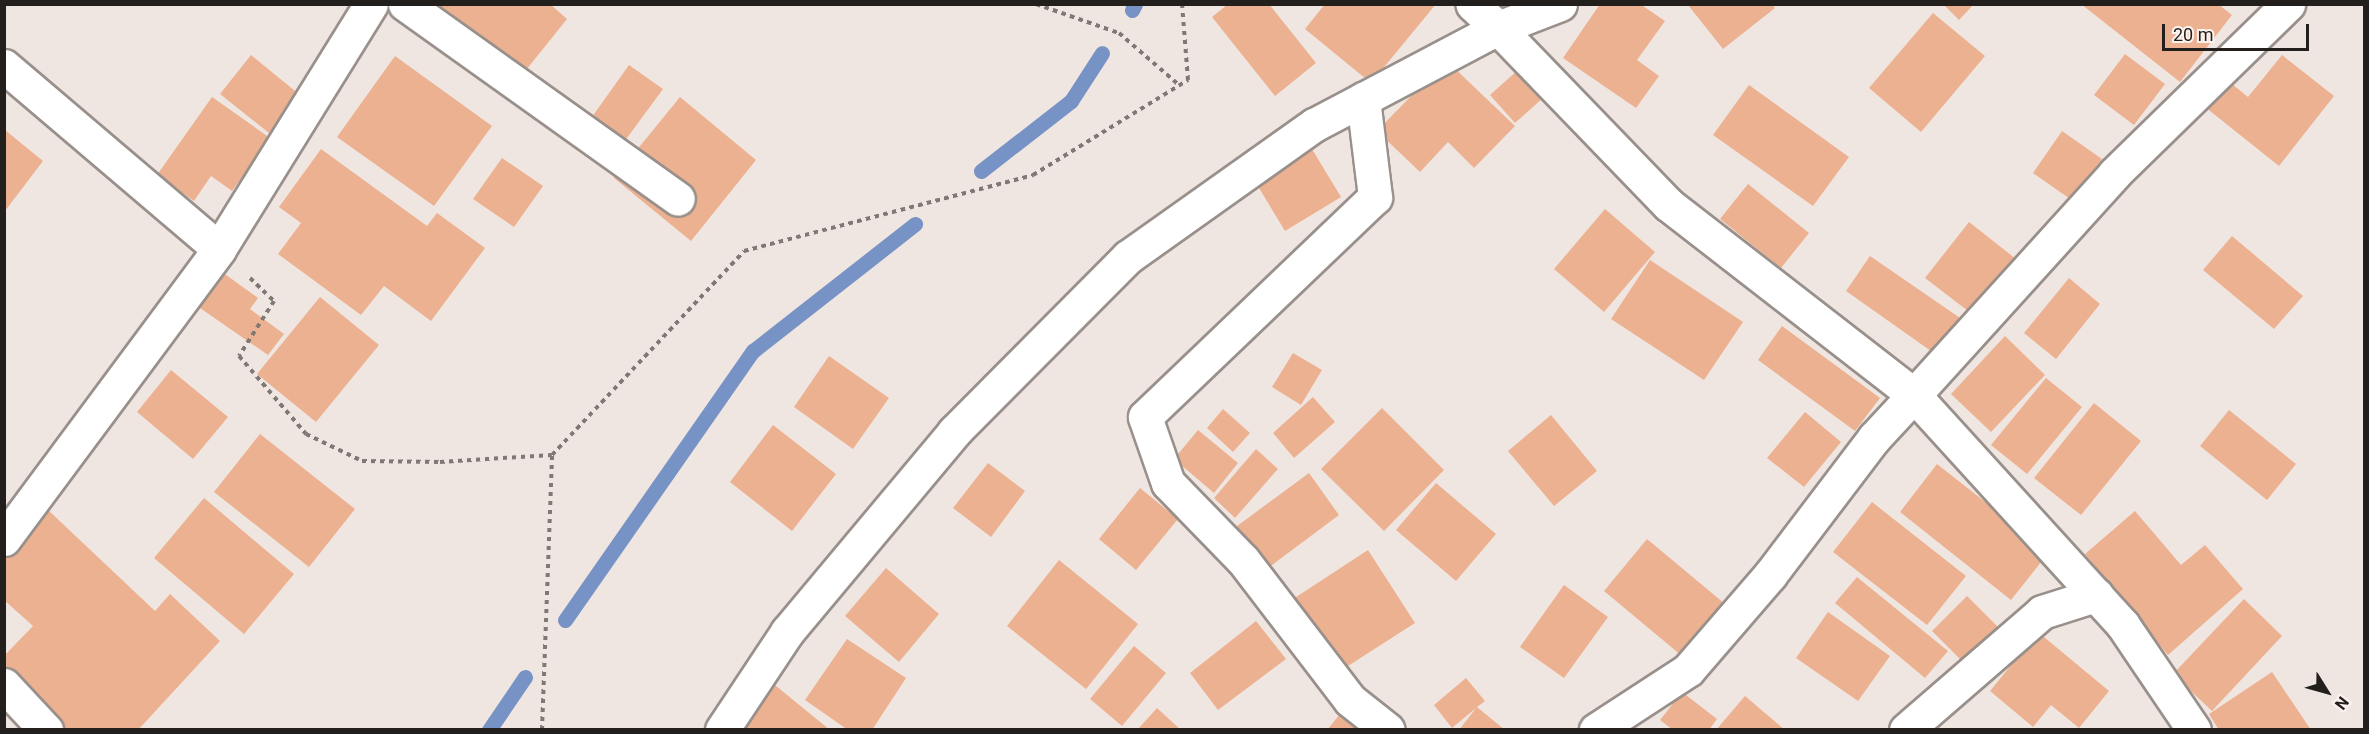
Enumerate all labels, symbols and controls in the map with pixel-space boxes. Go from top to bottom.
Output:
scale bar [2165,12,2312,50]
text: 20 m [2173,24,2213,45]
north arrow [2297,662,2357,722]
text: N [2331,693,2353,713]

